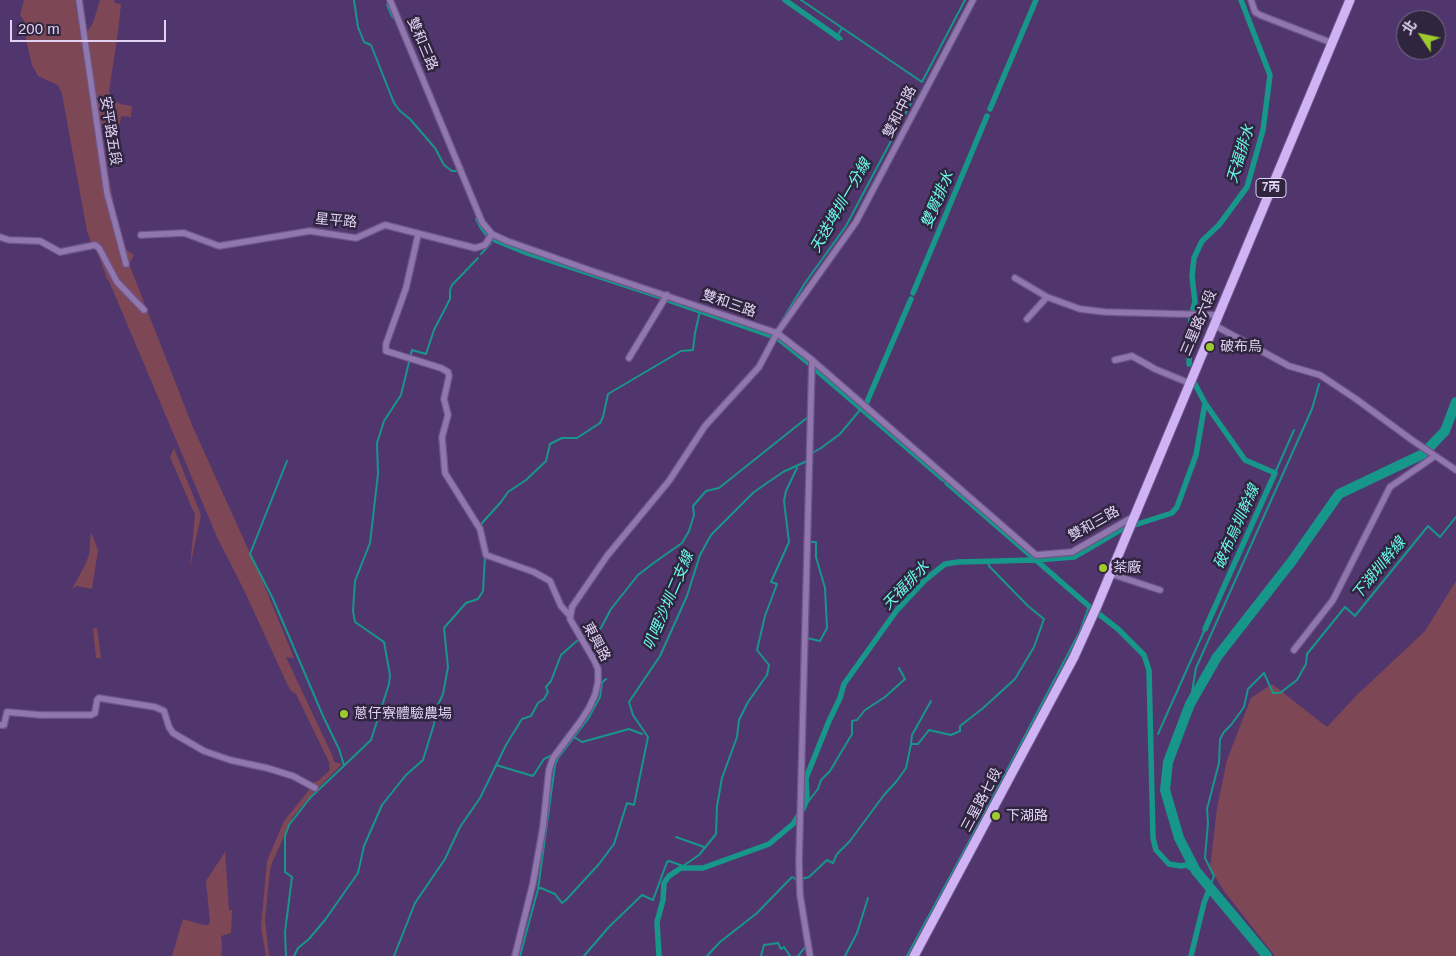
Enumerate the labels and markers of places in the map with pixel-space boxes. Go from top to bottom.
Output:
place label: 破布烏 [1220,339,1262,355]
marker: 破布烏 [1204,341,1216,353]
place label: 茶廠 [1113,560,1141,576]
marker: 茶廠 [1097,562,1109,574]
place label: 蔥仔寮體驗農場 [354,706,452,722]
marker: 蔥仔寮體驗農場 [338,708,350,720]
place label: 下湖路 [1006,808,1048,824]
marker: 下湖路 [990,810,1002,822]

